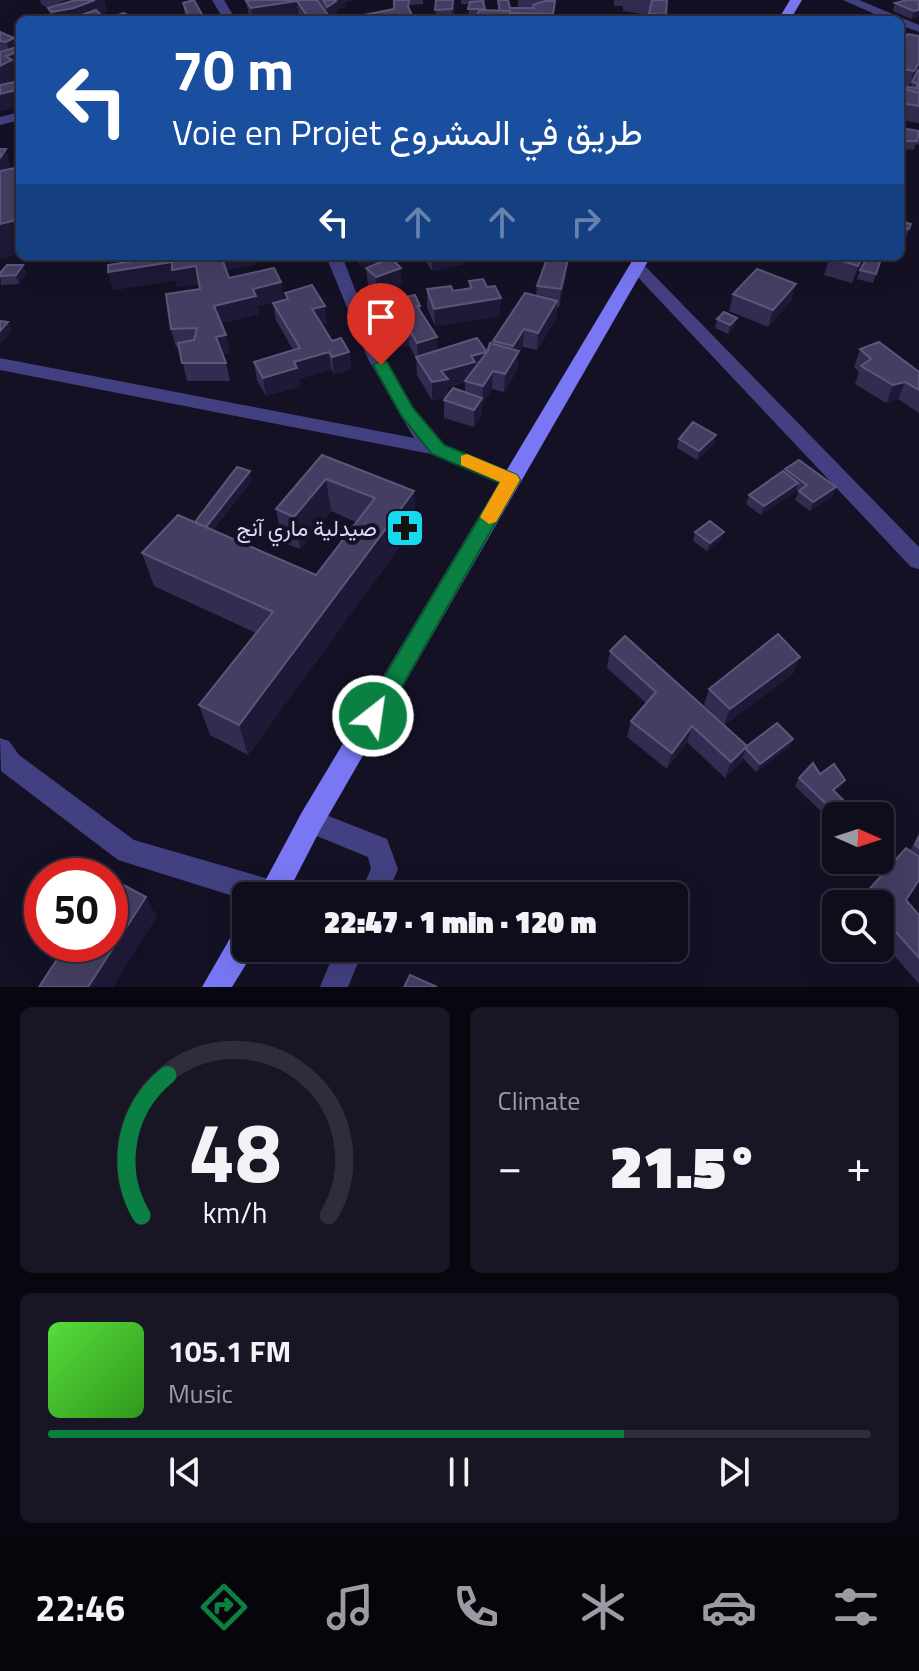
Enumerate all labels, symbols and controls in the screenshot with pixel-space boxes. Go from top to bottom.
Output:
text: 70 m [172,27,294,112]
icon: left [40,48,144,152]
text: Voie en Projet طريق في المشروع [172,104,643,159]
icon: left [312,200,356,244]
icon: ahead [396,200,440,244]
icon: ahead [480,200,524,244]
icon: right [564,200,608,244]
pin [347,283,415,365]
icon: arrive [359,295,403,339]
pharmacy icon: صيدلية ماري آنج [384,507,426,549]
place label: صيدلية ماري آنج [236,511,377,547]
position arrow [331,674,415,758]
north arrow [822,802,894,874]
map controls [822,802,894,962]
speed limit sign: 50 [24,858,128,962]
button: search [822,890,894,962]
text: 22:47 · 1 min · 120 m [324,899,596,945]
text: Climate [498,1081,580,1120]
text: 48 [188,1088,281,1214]
text: 21.5° [610,1120,759,1211]
text: − [498,1132,522,1199]
text: + [846,1132,871,1199]
text: km/h [202,1191,267,1234]
text: 105.1 FM [168,1328,291,1374]
text: Music [168,1374,233,1413]
icon: previous [163,1450,207,1494]
icon: pause [437,1450,481,1494]
icon: next [712,1450,756,1494]
icon: directions [196,1579,252,1635]
icon: music [322,1579,378,1635]
icon: phone [448,1579,504,1635]
icon: climate [575,1579,631,1635]
icon: car [701,1579,757,1635]
icon: filters [828,1579,884,1635]
text: 22:46 [35,1580,125,1635]

